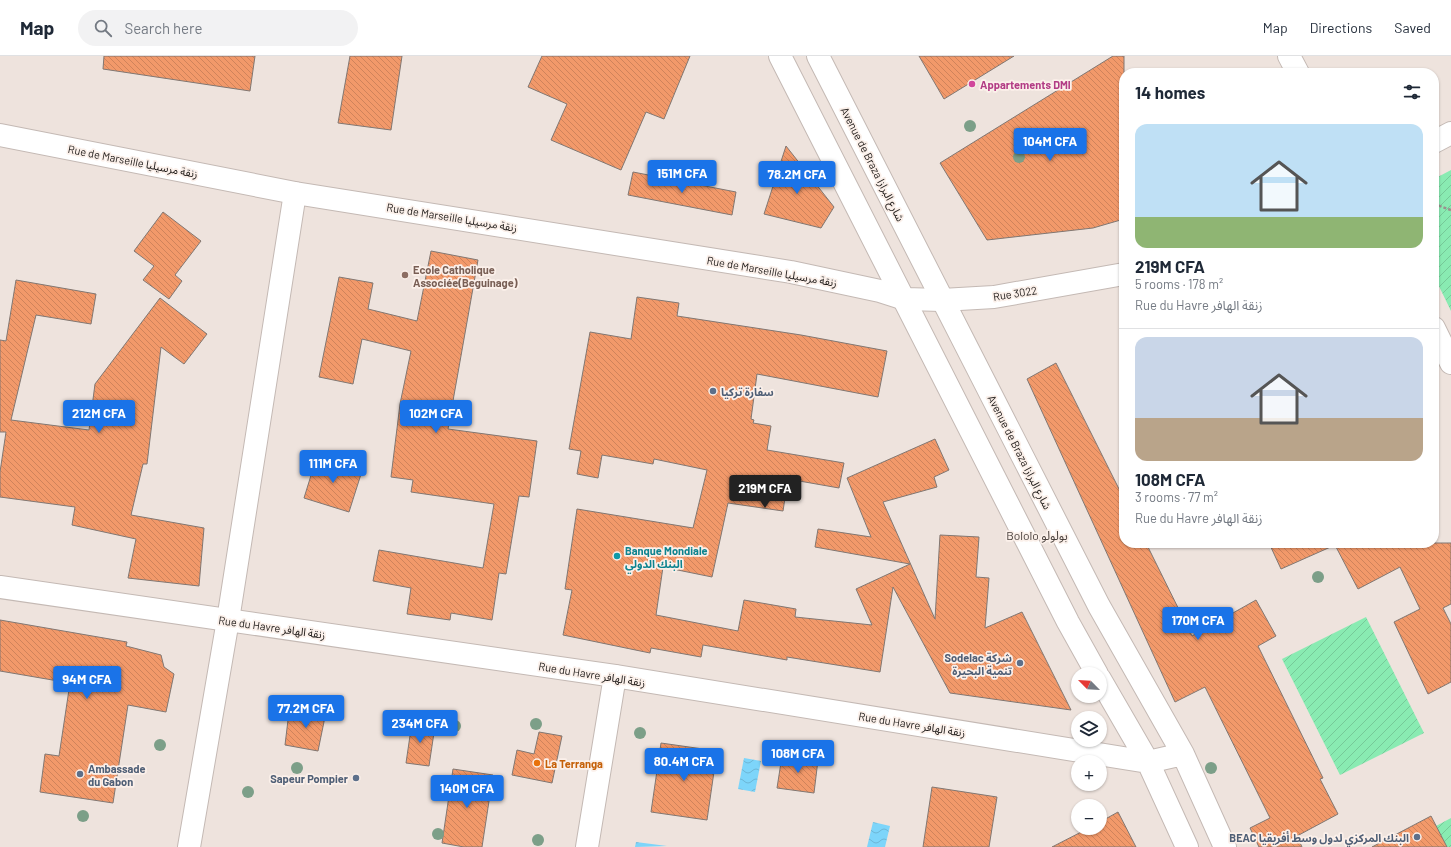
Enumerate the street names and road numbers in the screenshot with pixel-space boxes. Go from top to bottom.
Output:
street label: Avenue de Braza شارع البرازا [837,105,908,225]
street label: Rue de Marseille زنقة مرسيليا [67,142,199,181]
street label: Rue de Marseille زنقة مرسيليا [386,200,518,235]
street label: Rue de Marseille زنقة مرسيليا [706,253,838,290]
street label: Rue 3022 [992,283,1038,303]
street label: Avenue de Braza شارع البرازا [984,393,1055,513]
street label: Rue du Havre زنقة الهافر [217,613,326,642]
street label: Rue du Havre زنقة الهافر [538,659,646,690]
street label: Rue du Havre زنقة الهافر [858,709,966,740]

